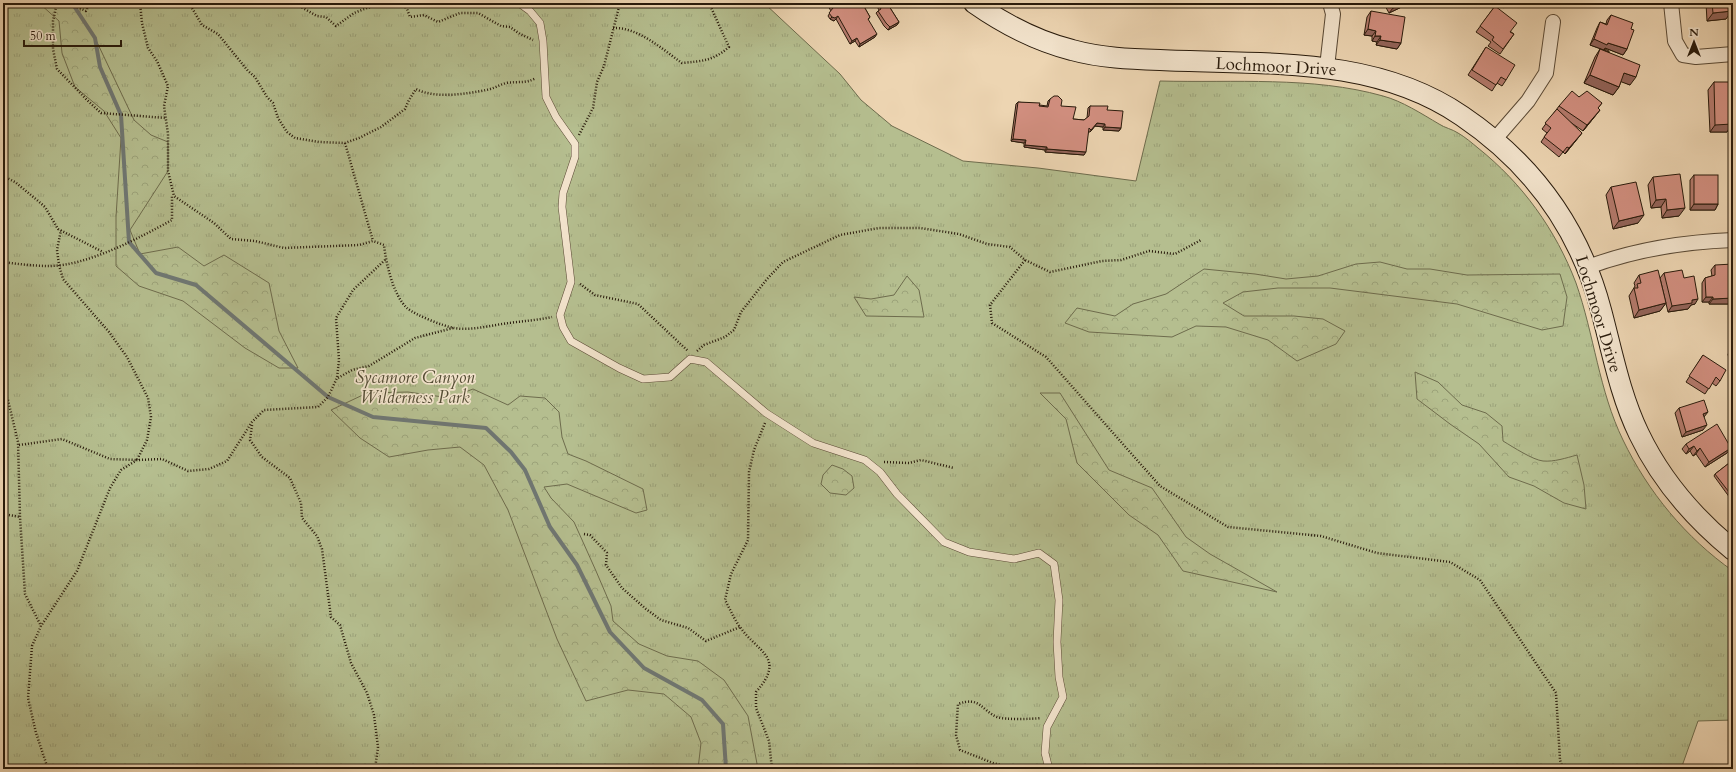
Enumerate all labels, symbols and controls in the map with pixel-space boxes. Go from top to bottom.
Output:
scale bar [24,22,121,48]
north arrow [1674,22,1714,62]
text: N [1689,25,1699,40]
text: 50 m [30,28,57,44]
street label: Lochmoor Drive [1215,52,1337,81]
street label: Lochmoor Drive [1570,253,1627,375]
park label: Sycamore Canyon Wilderness Park [355,366,475,409]

